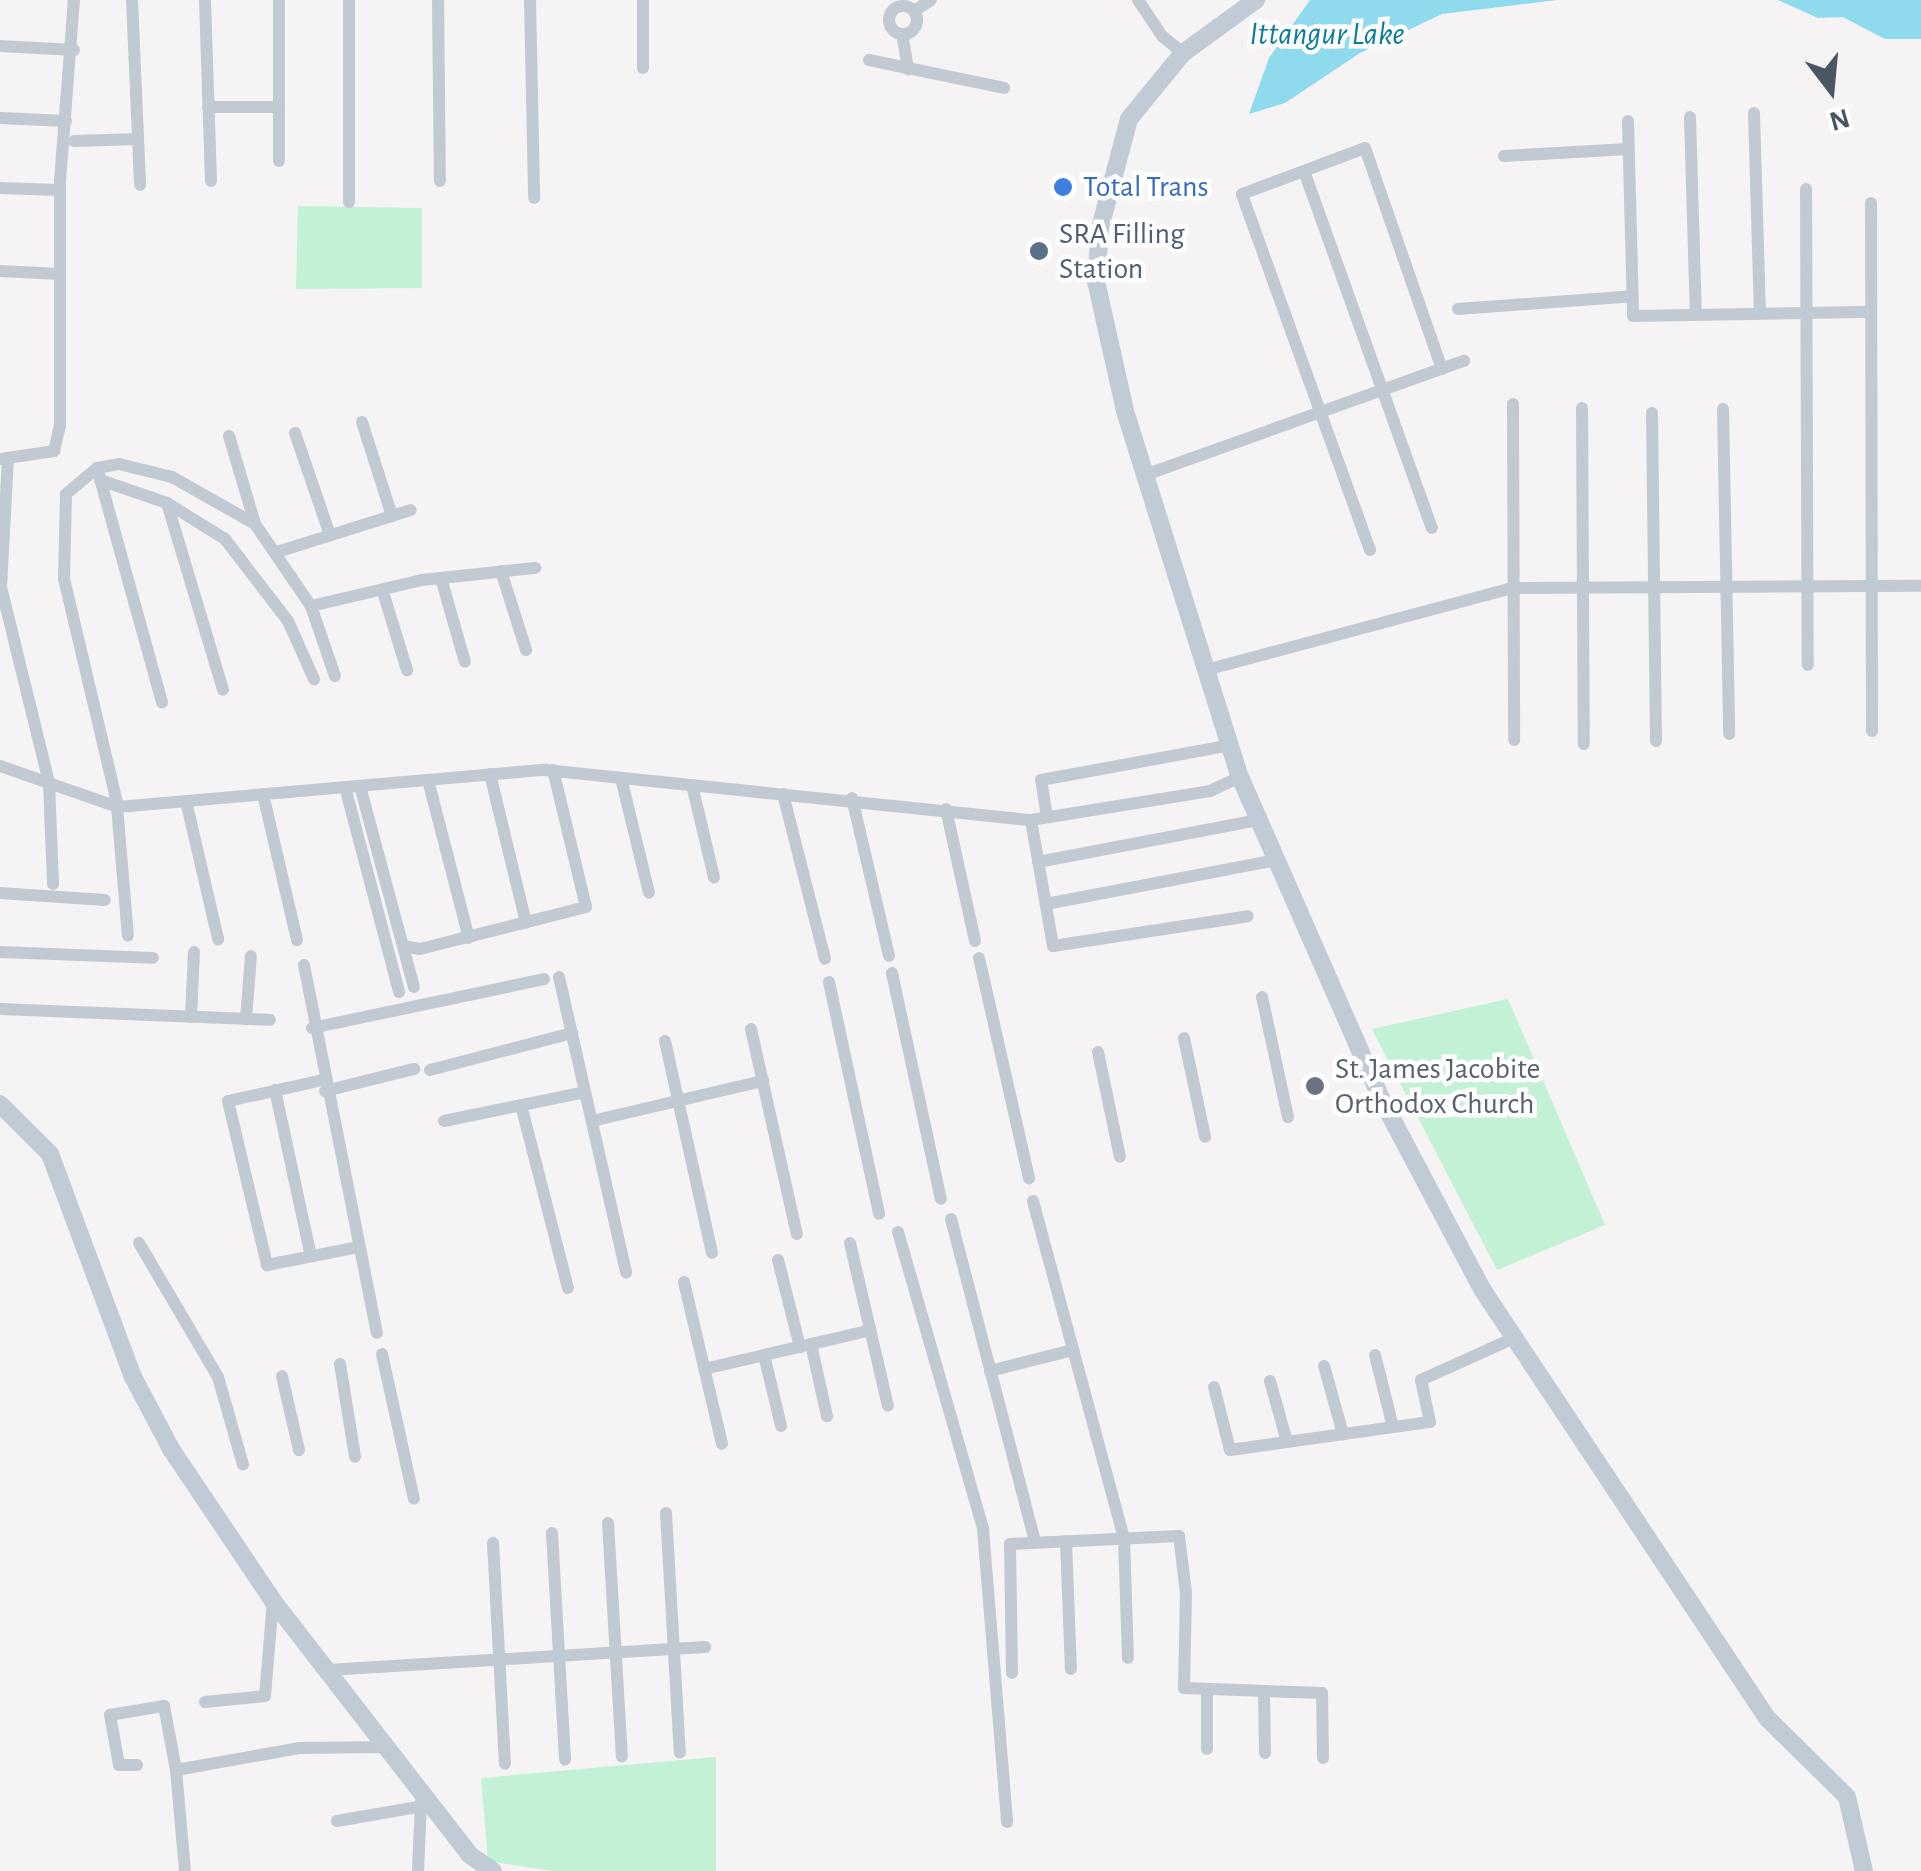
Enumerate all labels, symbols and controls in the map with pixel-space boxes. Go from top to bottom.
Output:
water label: Ittangur Lake [1249,15,1405,53]
north arrow [1781,40,1881,140]
text: N [1826,103,1852,135]
place label: Total Trans [1083,169,1209,205]
marker: Total Trans [1052,176,1074,198]
place label: SRA Filling Station [1059,216,1185,286]
marker: SRA Filling Station [1028,240,1050,262]
place label: St. James Jacobite Orthodox Church [1335,1051,1540,1122]
marker: St. James Jacobite Orthodox Church [1304,1075,1326,1097]

